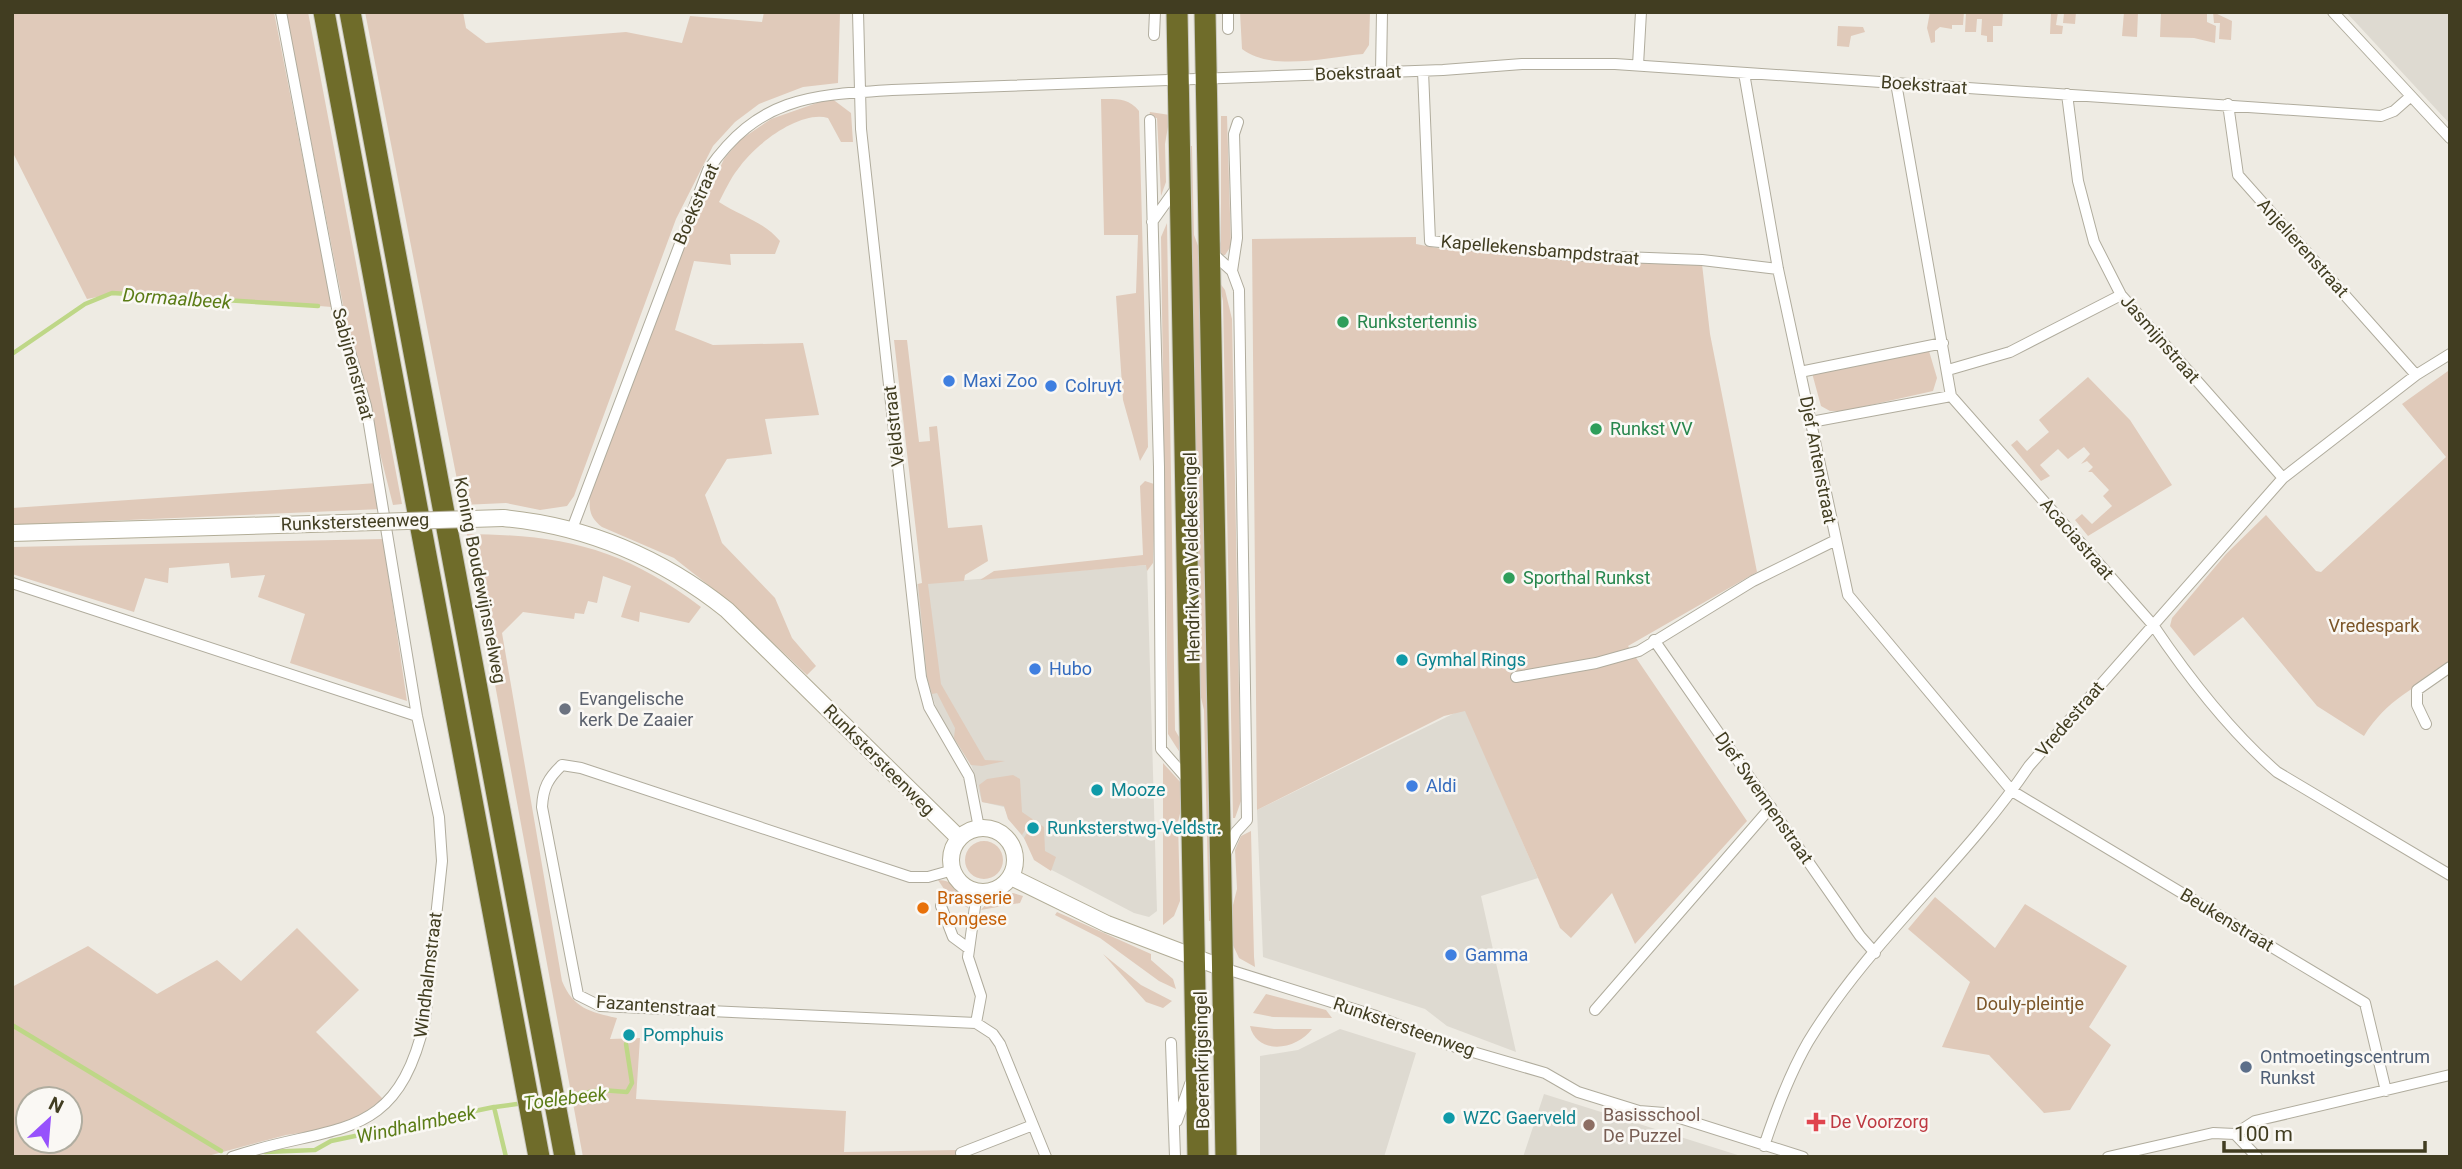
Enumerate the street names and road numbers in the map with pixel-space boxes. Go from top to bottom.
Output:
street label: Boekstraat [1314,60,1402,85]
street label: Boekstraat [1880,71,1968,98]
street label: Boekstraat [668,160,723,248]
street label: Anjelierenstraat [2254,194,2353,301]
street label: Kapellekensbampdstraat [1440,230,1640,269]
street label: Jasmijnstraat [2116,290,2204,387]
street label: Sabijnenstraat [328,306,379,422]
street label: Veldstraat [879,384,908,468]
street label: Djef Antenstraat [1796,394,1841,526]
street label: Hendrik van Veldekesingel [1179,452,1204,662]
street label: Koning Boudewijnsnelweg [450,475,511,685]
street label: Acaciastraat [2036,494,2118,584]
street label: Runkstersteenweg [281,508,429,535]
street label: Vredestraat [2031,677,2108,761]
street label: Runkstersteenweg [819,700,939,820]
street label: Djef Swennenstraat [1711,728,1818,868]
street label: Beukenstraat [2177,883,2278,956]
street label: Windhalmstraat [409,911,446,1039]
street label: Fazantenstraat [596,991,717,1020]
street label: Boerenkrijgsingel [1190,991,1213,1129]
street label: Runkstersteenweg [1331,992,1478,1061]

